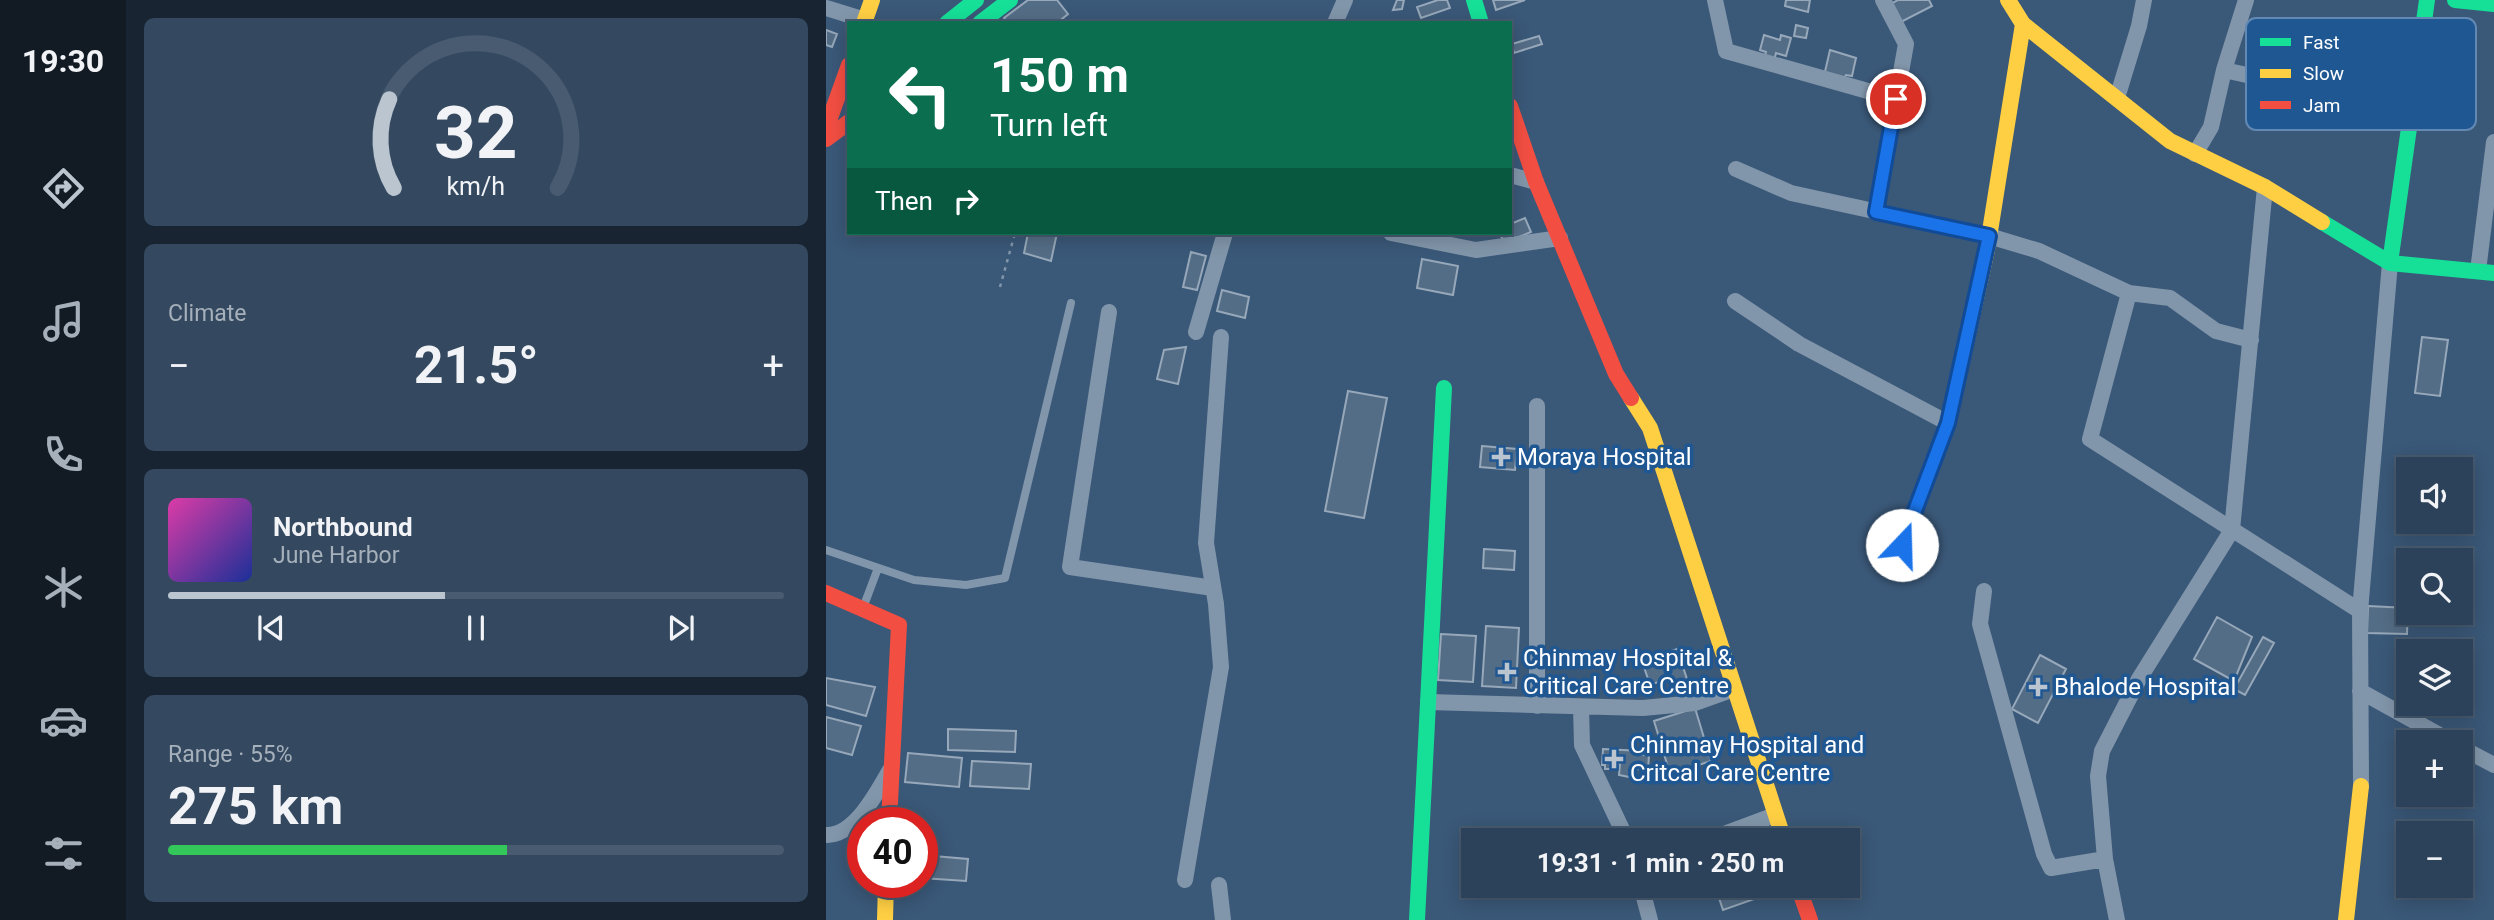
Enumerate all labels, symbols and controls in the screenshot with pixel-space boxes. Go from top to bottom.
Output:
legend [2246,18,2476,130]
text: Fast [2303,31,2340,54]
text: 19:30 [22,42,104,80]
text: 150 m [990,47,1129,104]
icon: left [875,49,966,140]
text: Slow [2303,62,2344,85]
pin [1866,69,1926,129]
icon: arrive [1877,80,1915,118]
text: 32 [434,90,518,176]
text: Jam [2303,94,2340,117]
text: Turn left [990,106,1108,144]
icon: directions [39,164,88,213]
text: km/h [447,172,505,201]
icon: right [947,182,985,220]
text: Then [875,186,933,216]
icon: music [39,297,88,346]
text: Climate [168,300,247,327]
text: 21.5° [414,335,539,396]
text: − [168,344,190,388]
text: + [762,344,784,388]
icon: phone [39,430,88,479]
place label: Moraya Hospital [1517,443,1692,471]
marker: Moraya Hospital [1491,447,1511,467]
map controls [2396,457,2473,898]
button: sound [2396,457,2473,534]
position arrow [1865,508,1939,582]
text: Northbound [273,512,413,542]
text: June Harbor [273,542,400,569]
button: search [2396,548,2473,625]
icon: climate [39,563,88,612]
icon: previous [252,609,290,647]
icon: pause [457,609,495,647]
icon: next [662,609,700,647]
button: layers [2396,639,2473,716]
place label: Chinmay Hospital & Critical Care Centre [1523,644,1732,700]
marker: Chinmay Hospital & Critical Care Centre [1497,662,1517,682]
place label: Bhalode Hospital [2054,673,2236,701]
marker: Bhalode Hospital [2028,677,2048,697]
icon: car [39,696,88,745]
button: + [2396,730,2473,807]
place label: Chinmay Hospital and Critcal Care Centre [1630,731,1864,787]
text: Range · 55% [168,741,293,768]
marker: Chinmay Hospital and Critcal Care Centre [1604,749,1624,769]
text: 275 km [168,776,343,837]
speed limit sign: 40 [847,807,938,898]
button: − [2396,821,2473,898]
icon: filters [39,829,88,878]
text: 19:31 · 1 min · 250 m [1537,848,1784,878]

